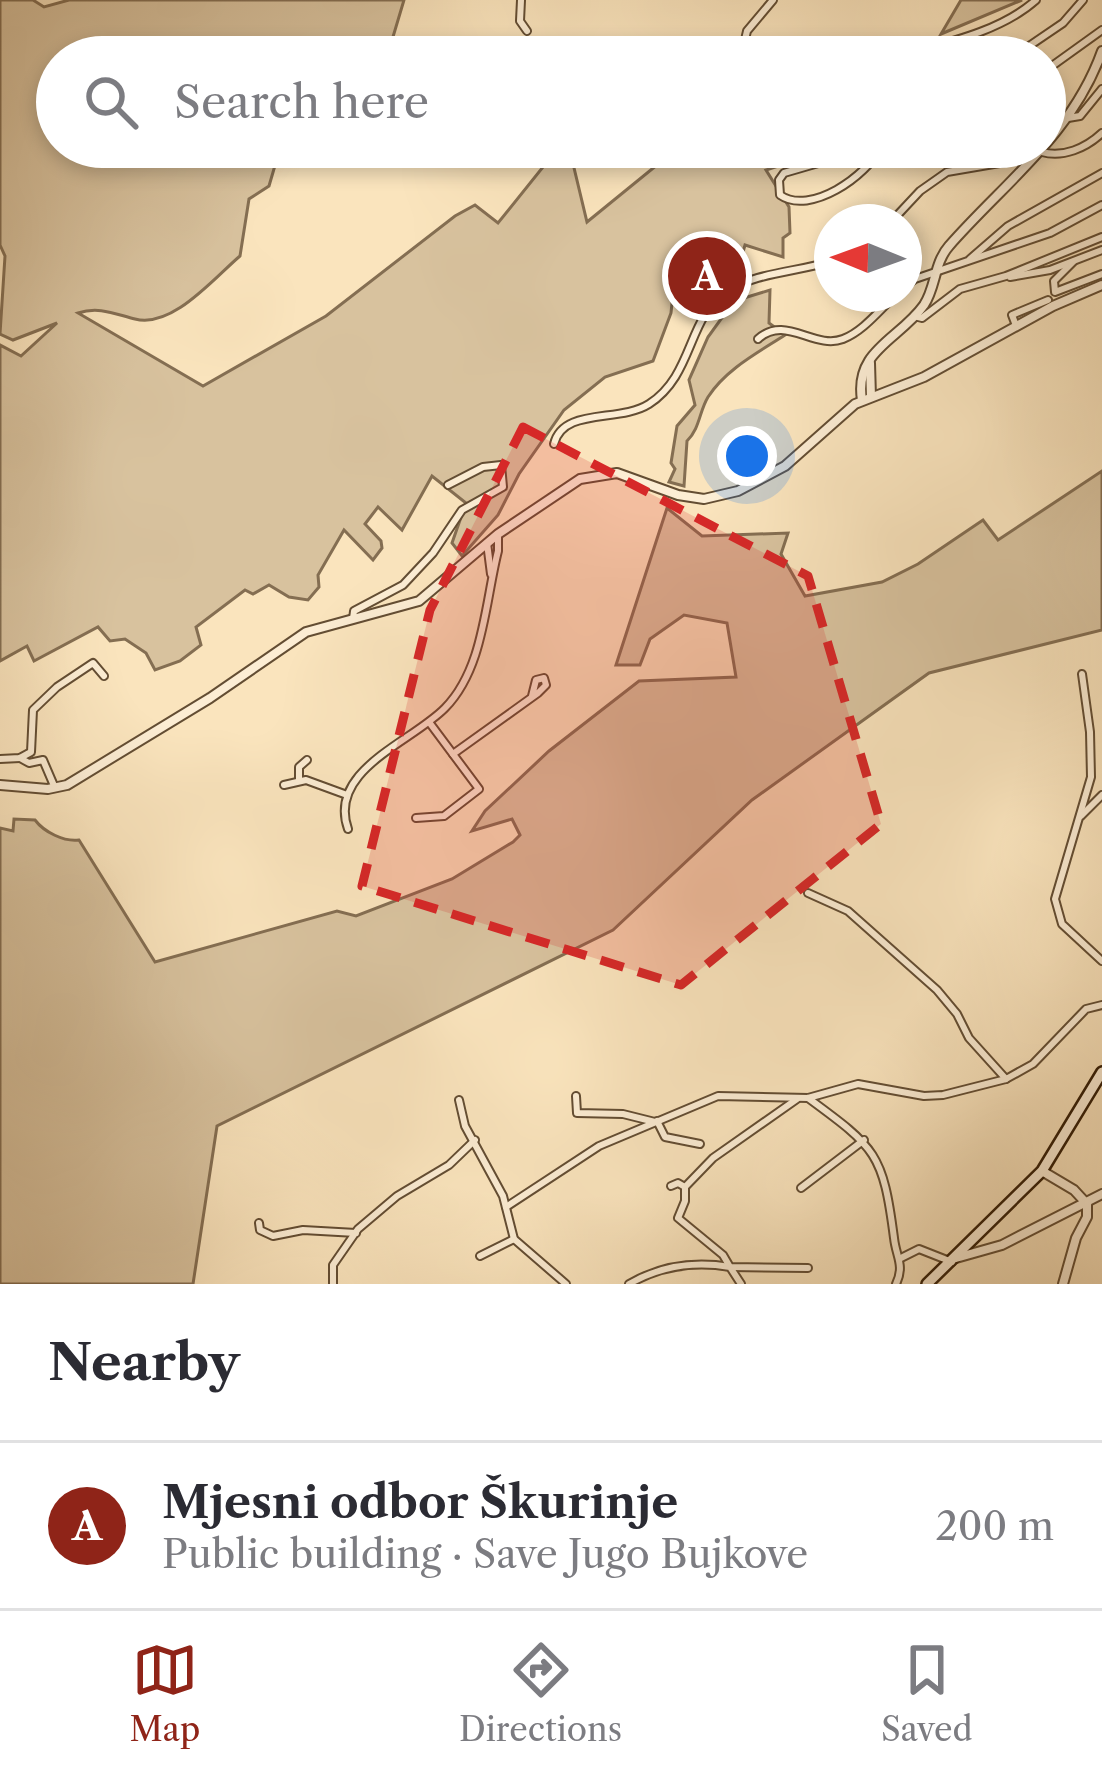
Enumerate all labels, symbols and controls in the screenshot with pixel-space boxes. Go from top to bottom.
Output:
search box [36,36,1066,168]
icon: search [78,69,144,135]
text: Search here [174,74,429,130]
north arrow [814,204,922,312]
pin: A [668,231,746,321]
your location [717,426,777,486]
text: Nearby [48,1331,240,1393]
text: Mjesni odbor Škurinje [162,1474,678,1530]
text: A [72,1502,102,1550]
text: 200 m [935,1502,1054,1550]
text: Public building · Save Jugo Bujkove [162,1530,808,1578]
tab: Map [129,1637,200,1750]
tab: Directions [459,1637,622,1750]
tab: Saved [881,1637,973,1750]

